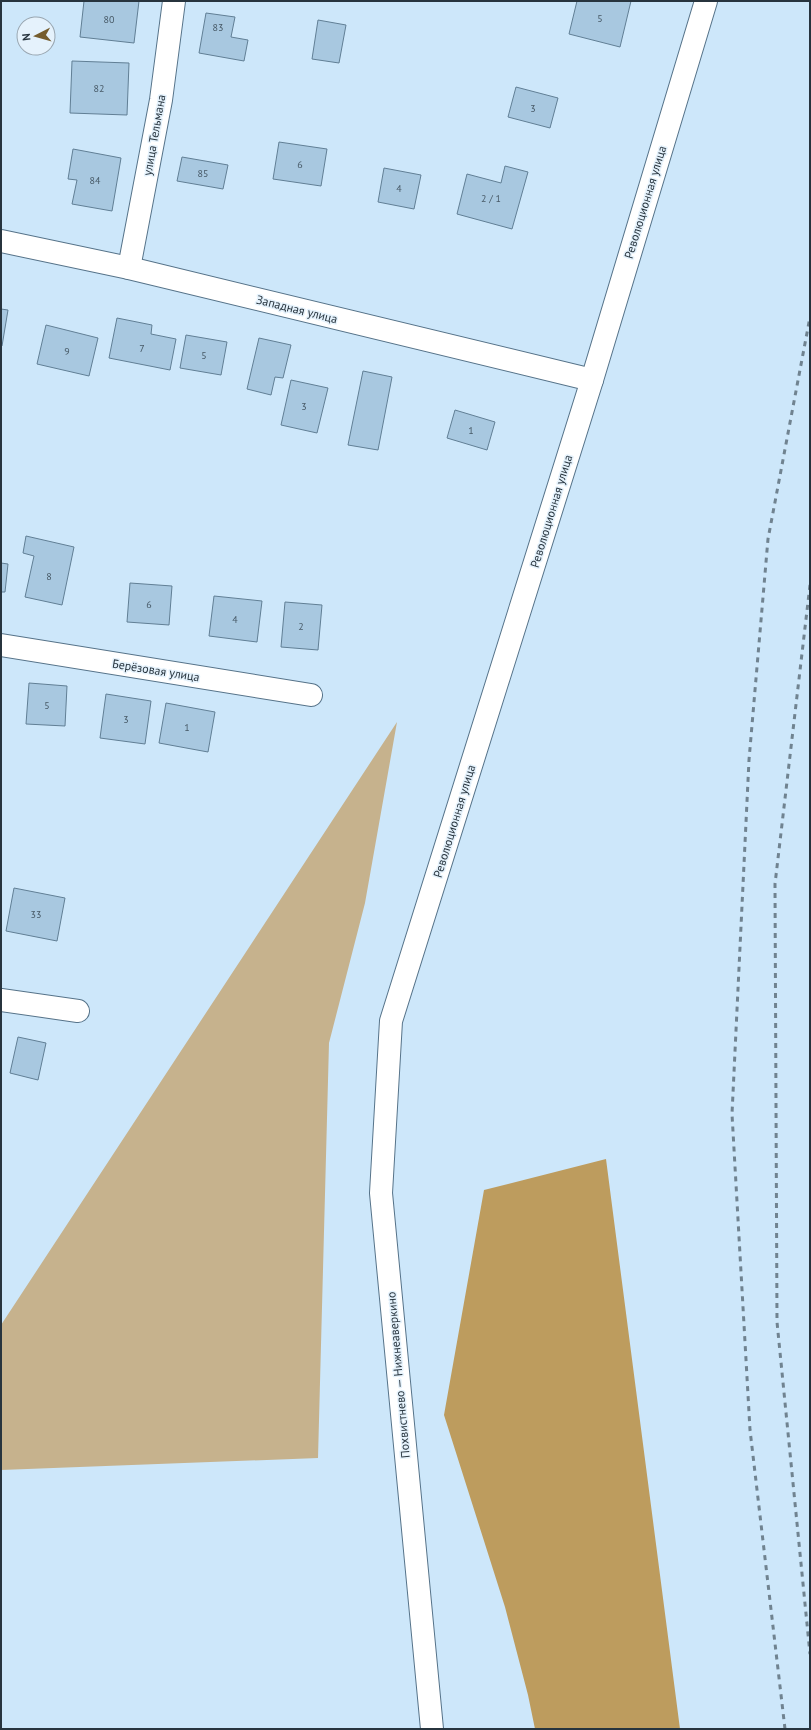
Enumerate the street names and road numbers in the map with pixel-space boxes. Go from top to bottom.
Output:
street label: улица Тельмана [139,93,169,177]
street label: Революционная улица [621,144,669,260]
street label: Западная улица [255,292,339,326]
street label: Революционная улица [527,453,575,569]
street label: Берёзовая улица [111,656,201,684]
street label: Революционная улица [430,763,478,879]
street label: Похвистнево — Нижнеаверкино [383,1291,413,1459]

